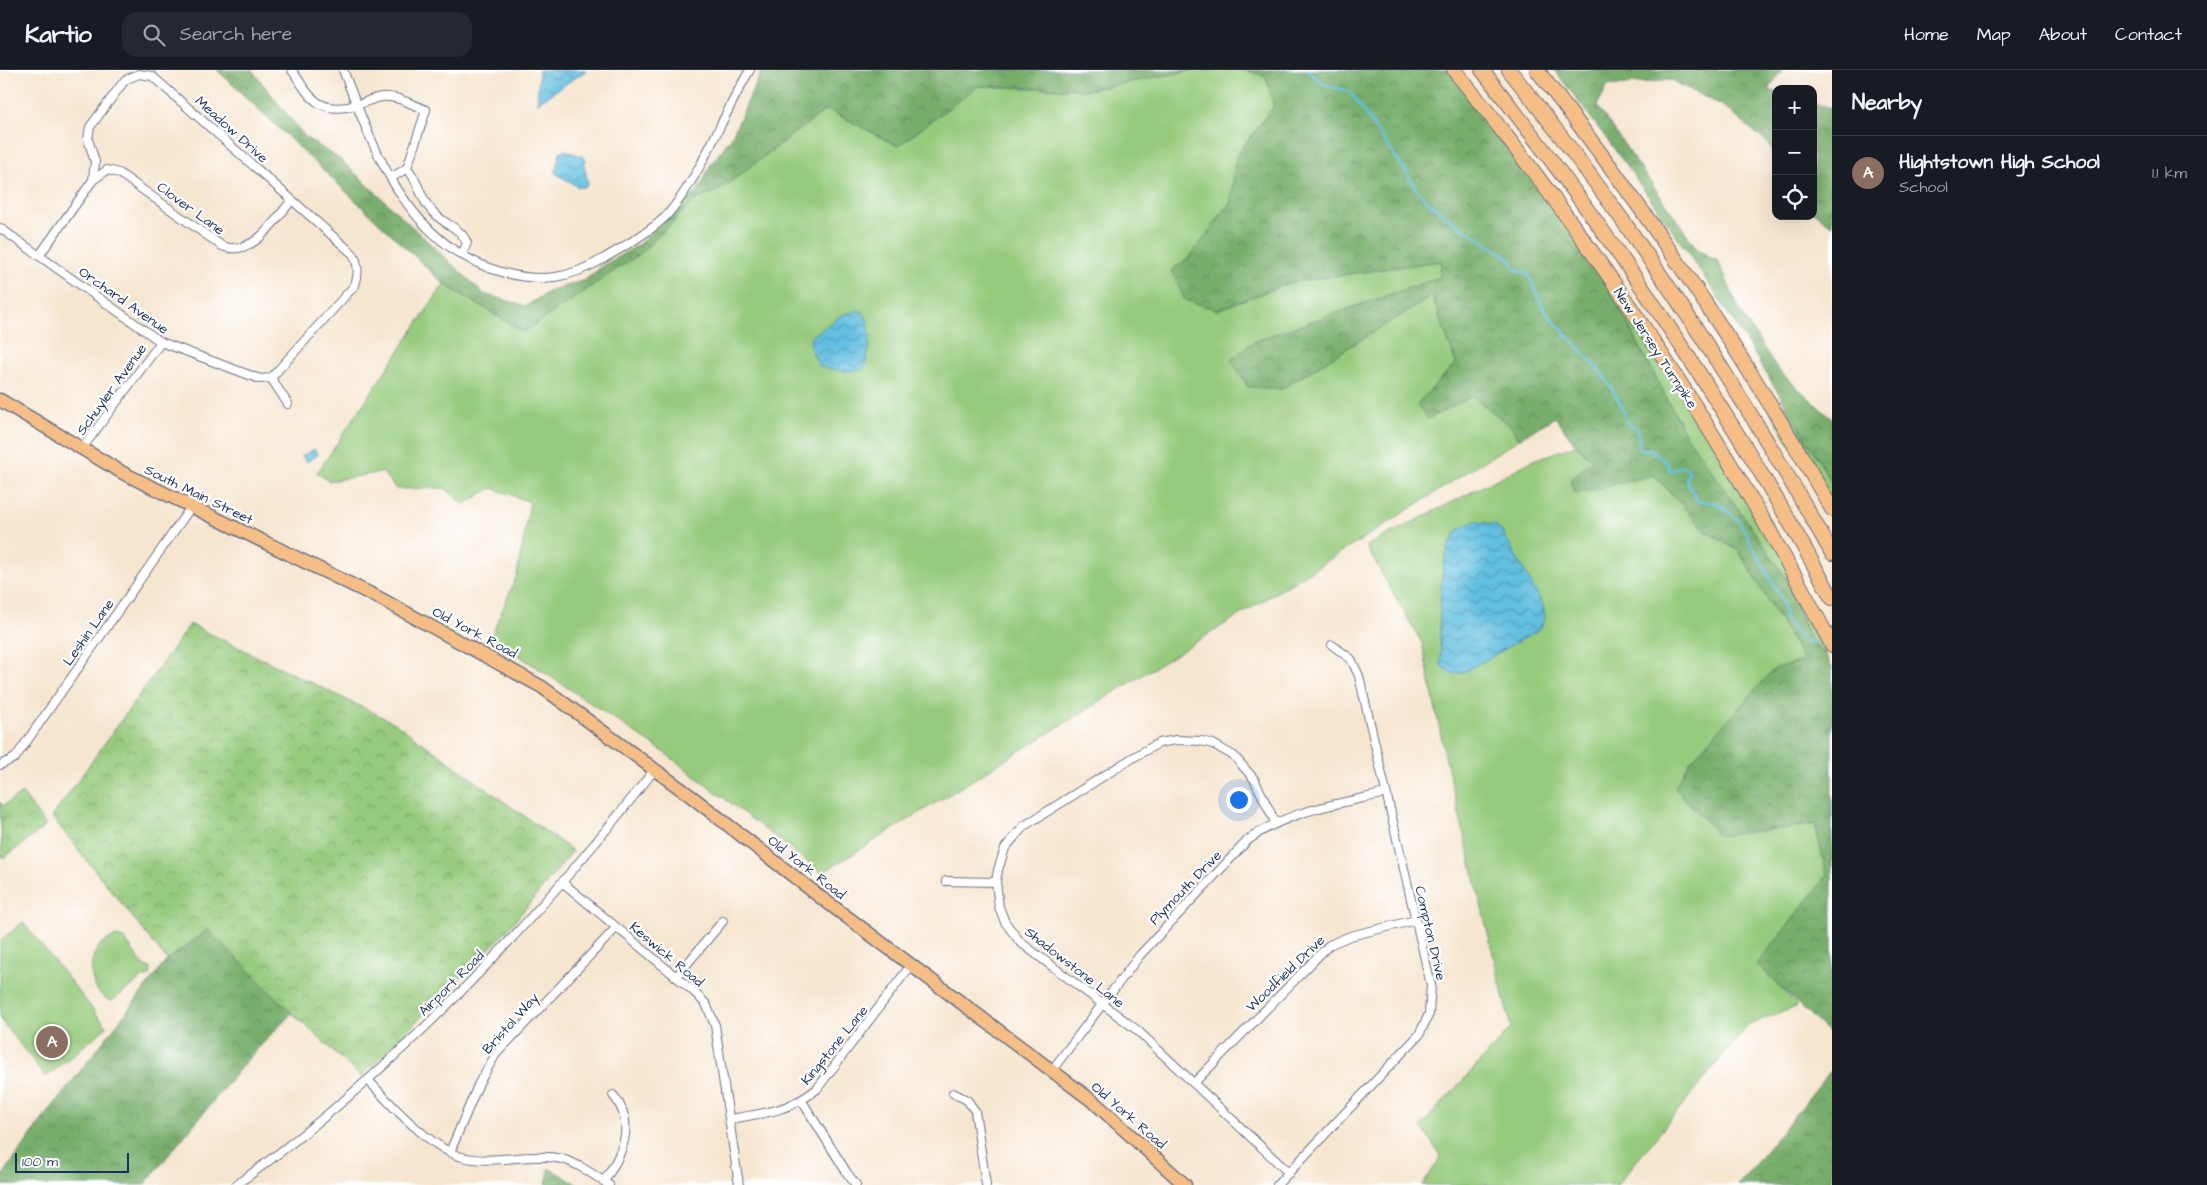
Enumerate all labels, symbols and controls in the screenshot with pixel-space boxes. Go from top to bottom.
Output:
search box [122,12,472,57]
text: Kartio [25,18,92,52]
icon: search [140,21,168,49]
text: Search here [180,21,292,48]
text: Home [1904,22,1949,47]
text: Map [1977,22,2011,47]
text: About [2039,22,2087,47]
text: Contact [2115,22,2182,47]
map controls [1772,85,1817,220]
button: + [1772,85,1817,130]
text: Nearby [1852,88,1922,117]
street label: Meadow Drive [190,92,273,168]
button: − [1772,130,1817,175]
text: Hightstown High School [1899,149,2100,176]
text: A [1863,162,1873,184]
text: 1.1 km [2152,162,2187,184]
button: locate [1772,175,1817,220]
text: School [1899,176,1948,198]
street label: Clover Lane [152,177,229,241]
street label: Orchard Avenue [74,262,173,340]
street label: New Jersey Turnpike [1609,284,1702,413]
street label: Schuyler Avenue [72,340,152,439]
street label: South Main Street [141,460,257,530]
street label: Leshin Lane [58,595,119,670]
street label: Old York Road [428,602,521,664]
your location [1226,787,1252,813]
street label: Old York Road [763,831,850,905]
street label: Plymouth Drive [1145,846,1227,929]
street label: Compton Drive [1409,884,1451,983]
street label: Keswick Road [625,918,708,992]
street label: Shadowstone Lane [1020,922,1129,1013]
street label: Woodfield Drive [1242,931,1330,1017]
street label: Airport Road [414,946,489,1021]
street label: Bristol Way [478,988,544,1059]
street label: Kingstone Lane [796,1001,873,1090]
pin: A [36,1023,68,1061]
street label: Old York Road [1086,1077,1170,1154]
scale bar [15,1150,129,1173]
text: 100 m [22,1152,58,1172]

